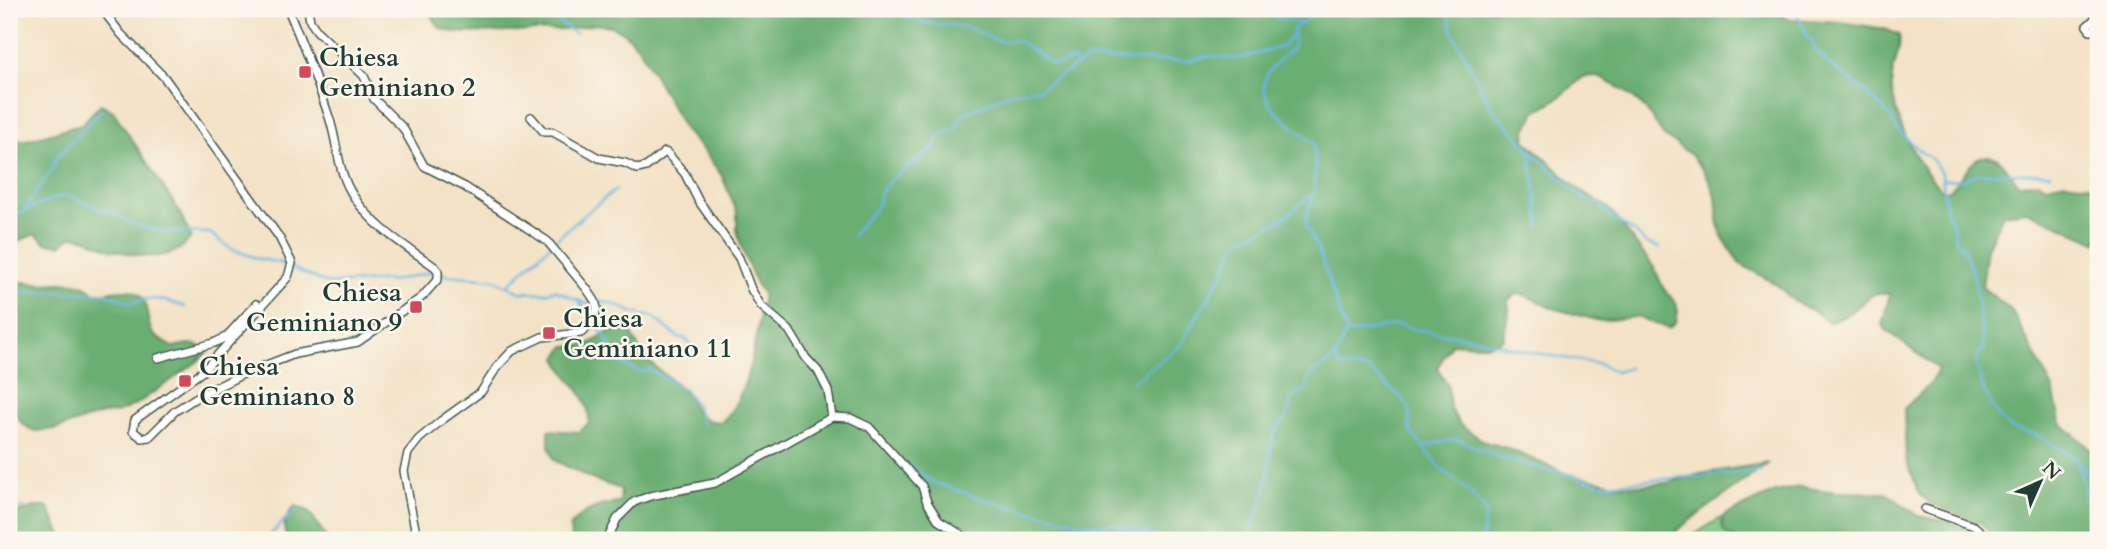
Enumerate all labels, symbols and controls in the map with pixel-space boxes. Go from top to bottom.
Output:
place label: Chiesa Geminiano 2 [319,40,475,105]
marker: Chiesa Geminiano 2 [297,64,313,80]
place label: Chiesa Geminiano 9 [246,275,402,340]
marker: Chiesa Geminiano 9 [408,299,424,315]
place label: Chiesa Geminiano 11 [563,301,733,366]
marker: Chiesa Geminiano 11 [541,325,557,341]
place label: Chiesa Geminiano 8 [199,349,355,414]
marker: Chiesa Geminiano 8 [177,373,193,389]
north arrow [2006,448,2076,518]
text: N [2036,456,2067,486]

